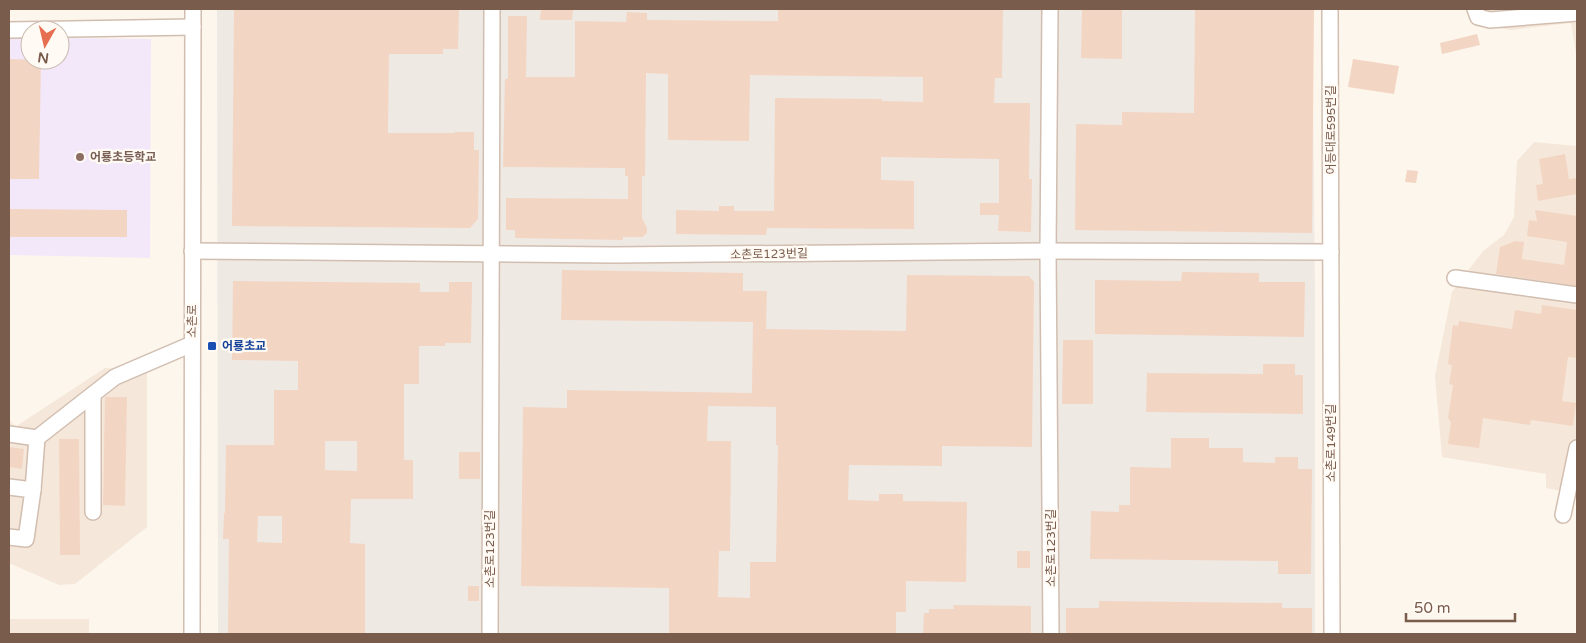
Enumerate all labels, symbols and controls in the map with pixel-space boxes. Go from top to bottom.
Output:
north arrow [20,20,70,70]
text: N [37,48,50,67]
street label: 어등대로595번길 [1324,86,1338,174]
place label: 어룡초등학교 [90,150,156,164]
marker: 어룡초등학교 [74,151,86,163]
street label: 소촌로123번길 [730,246,808,262]
street label: 소촌로 [185,304,199,338]
place label: 어룡초교 [222,339,266,353]
marker: 어룡초교 [206,340,218,352]
street label: 소촌로149번길 [1324,404,1338,482]
street label: 소촌로123번길 [1044,509,1058,587]
street label: 소촌로123번길 [483,510,497,588]
scale bar [1406,590,1515,622]
text: 50 m [1414,599,1451,617]

